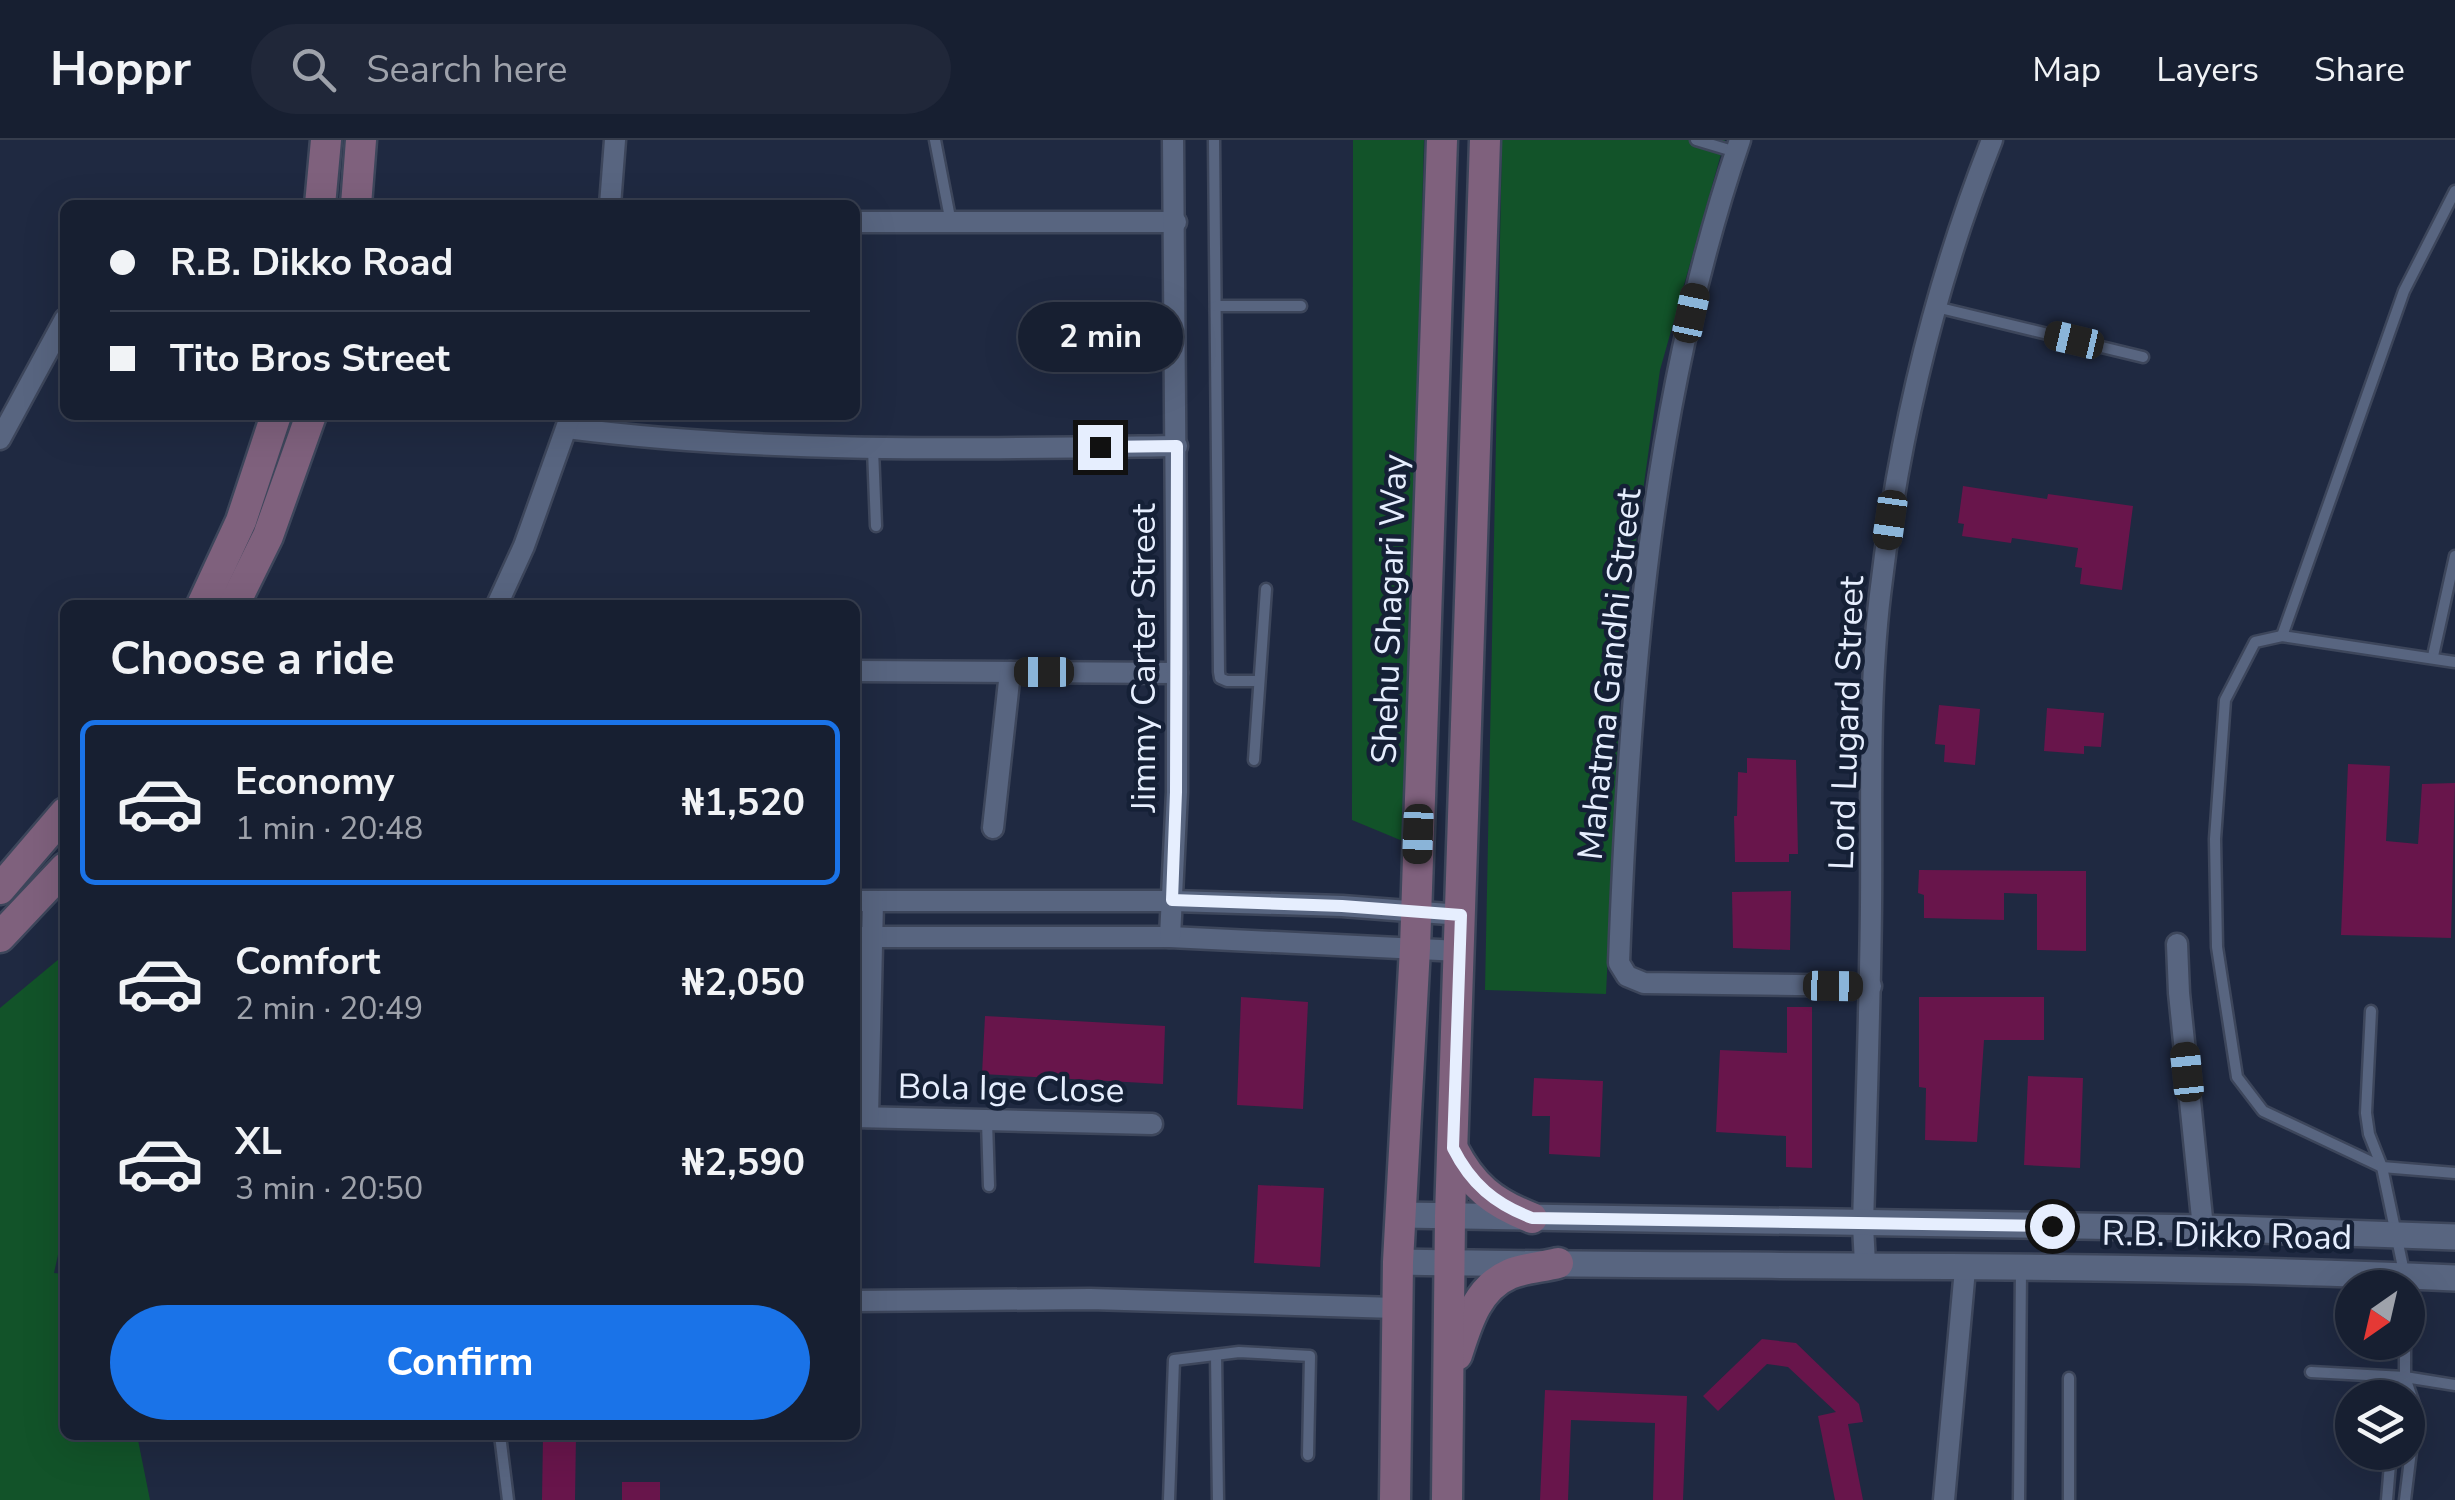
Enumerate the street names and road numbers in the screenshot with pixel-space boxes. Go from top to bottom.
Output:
street label: Shehu Shagari Way [1361,453,1418,765]
street label: Mahatma Gandhi Street [1567,485,1652,862]
street label: Jimmy Carter Street [1120,503,1167,813]
street label: Lord Lugard Street [1818,574,1875,871]
street label: Bola Ige Close [897,1063,1125,1114]
street label: R.B. Dikko Road [2101,1210,2353,1261]

